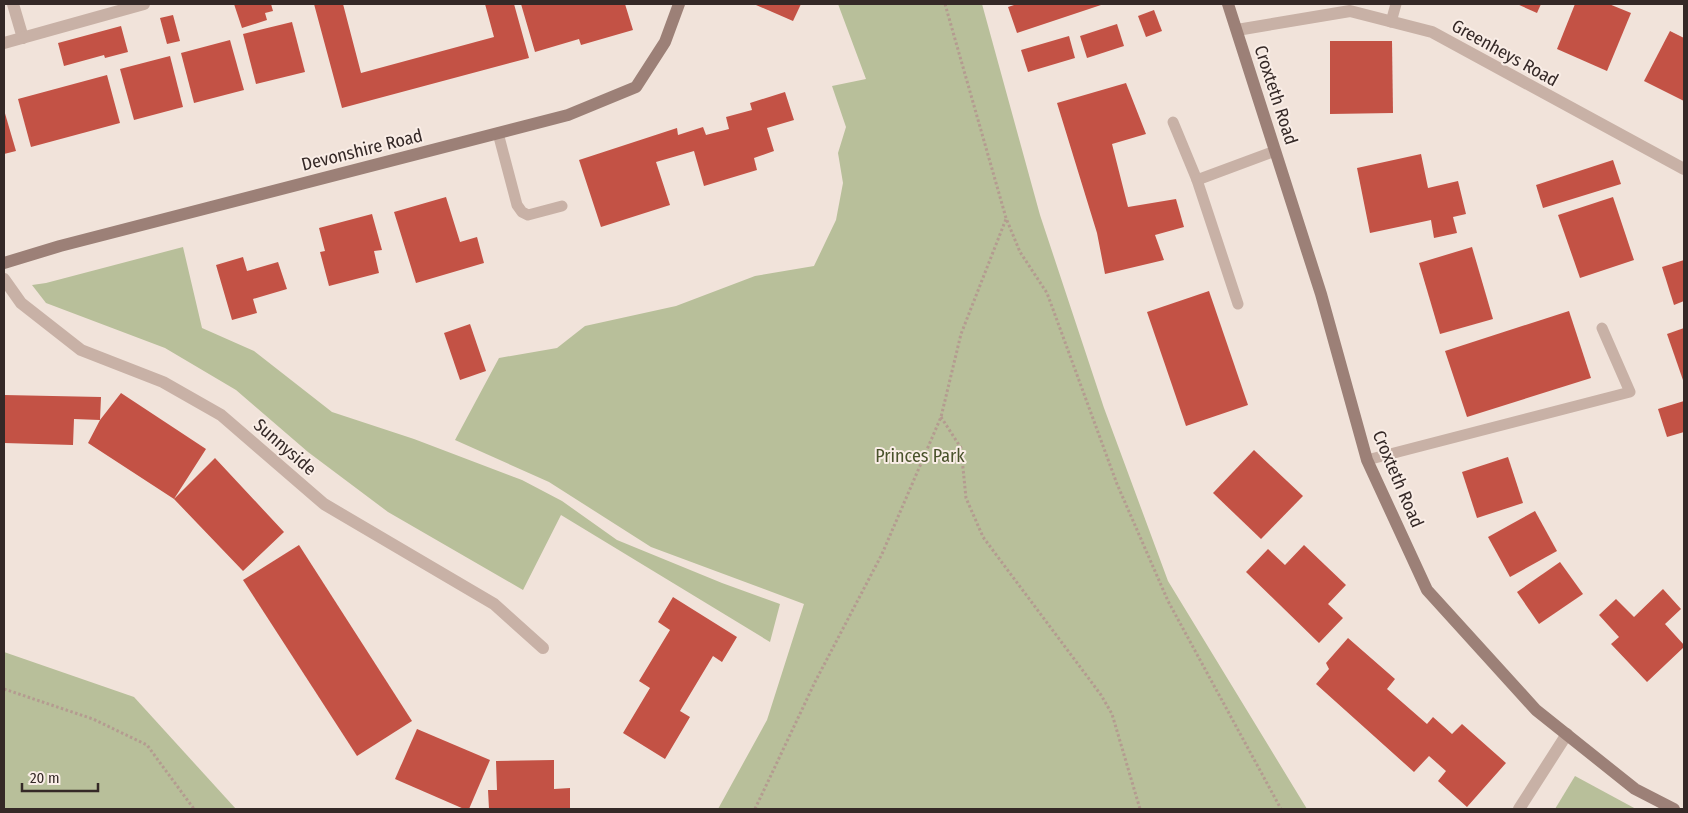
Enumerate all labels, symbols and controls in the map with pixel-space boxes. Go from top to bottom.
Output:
street label: Greenheys Road [1448,15,1562,91]
street label: Croxteth Road [1250,42,1302,148]
street label: Devonshire Road [299,124,425,176]
street label: Sunnyside [249,414,321,480]
street label: Croxteth Road [1368,427,1428,531]
park label: Princes Park [875,445,965,467]
scale bar [22,760,99,792]
text: 20 m [30,769,60,787]

